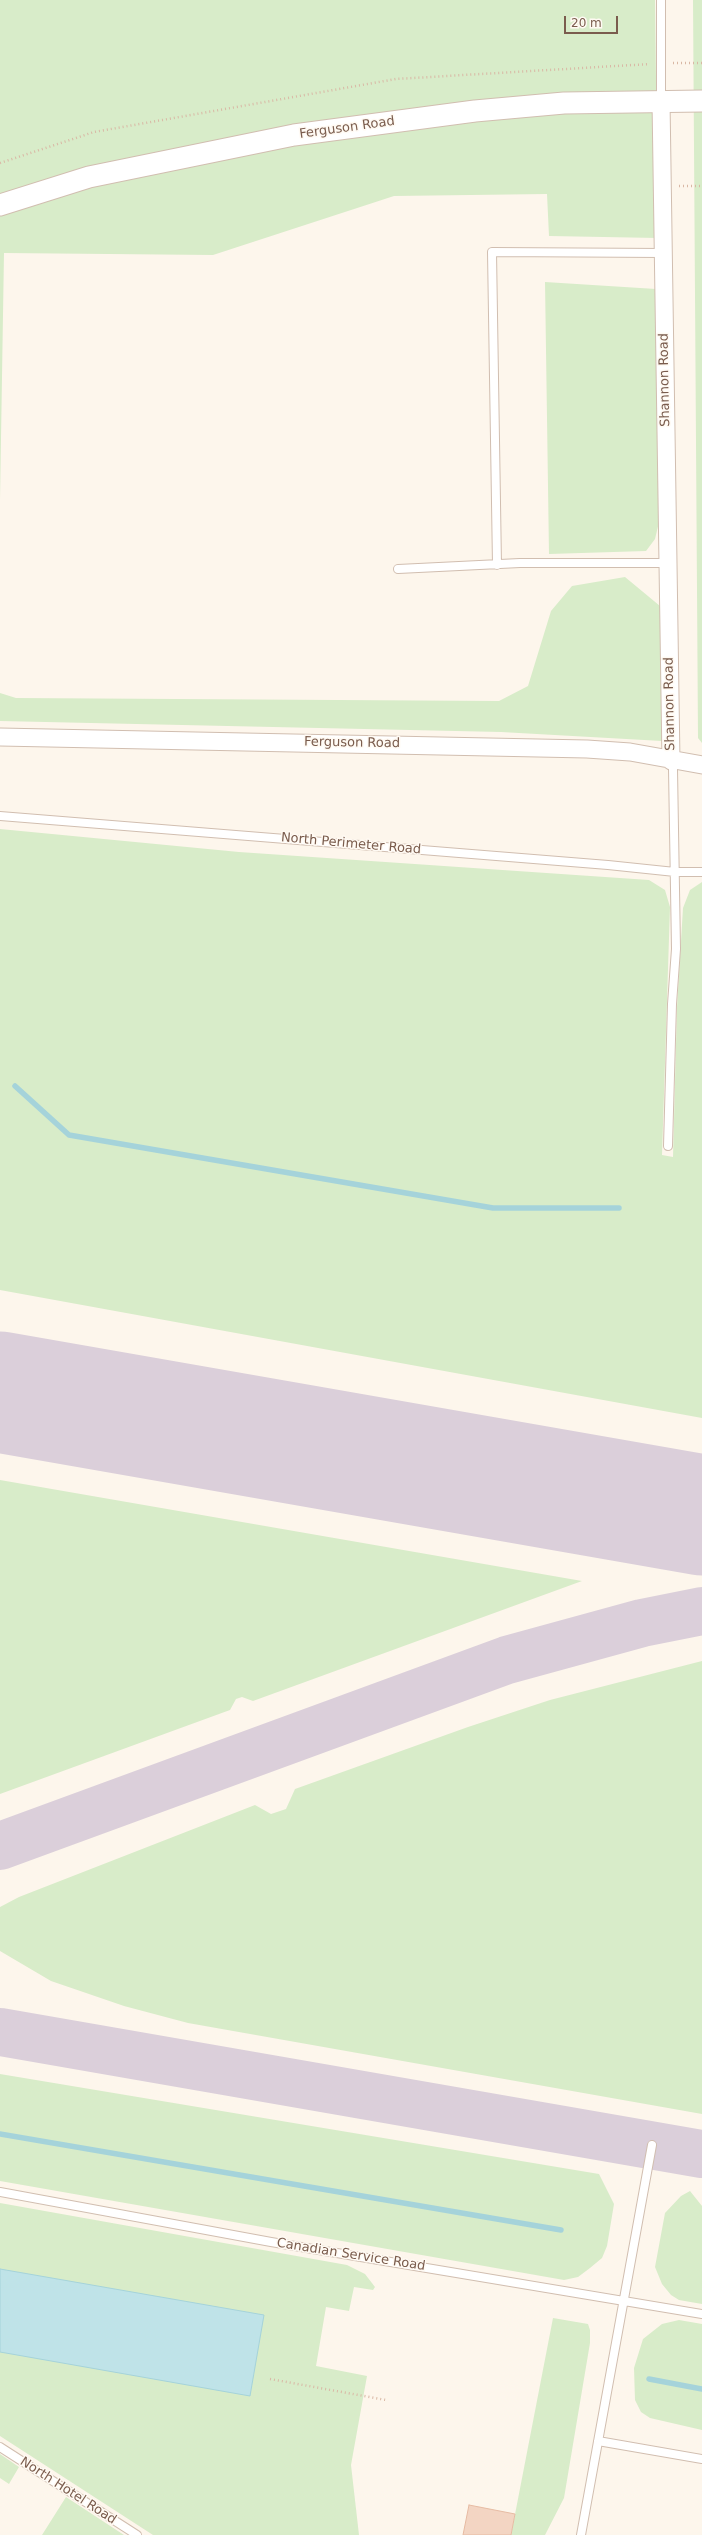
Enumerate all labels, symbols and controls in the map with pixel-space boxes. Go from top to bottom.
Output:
scale bar [566,8,620,34]
text: 20 m [571,16,602,30]
street label: Ferguson Road [298,114,396,142]
street label: Shannon Road [656,333,674,427]
street label: Shannon Road [661,657,679,751]
street label: Ferguson Road [304,734,400,752]
street label: North Perimeter Road [280,830,422,858]
street label: Canadian Service Road [276,2236,426,2274]
street label: North Hotel Road [17,2454,119,2528]

